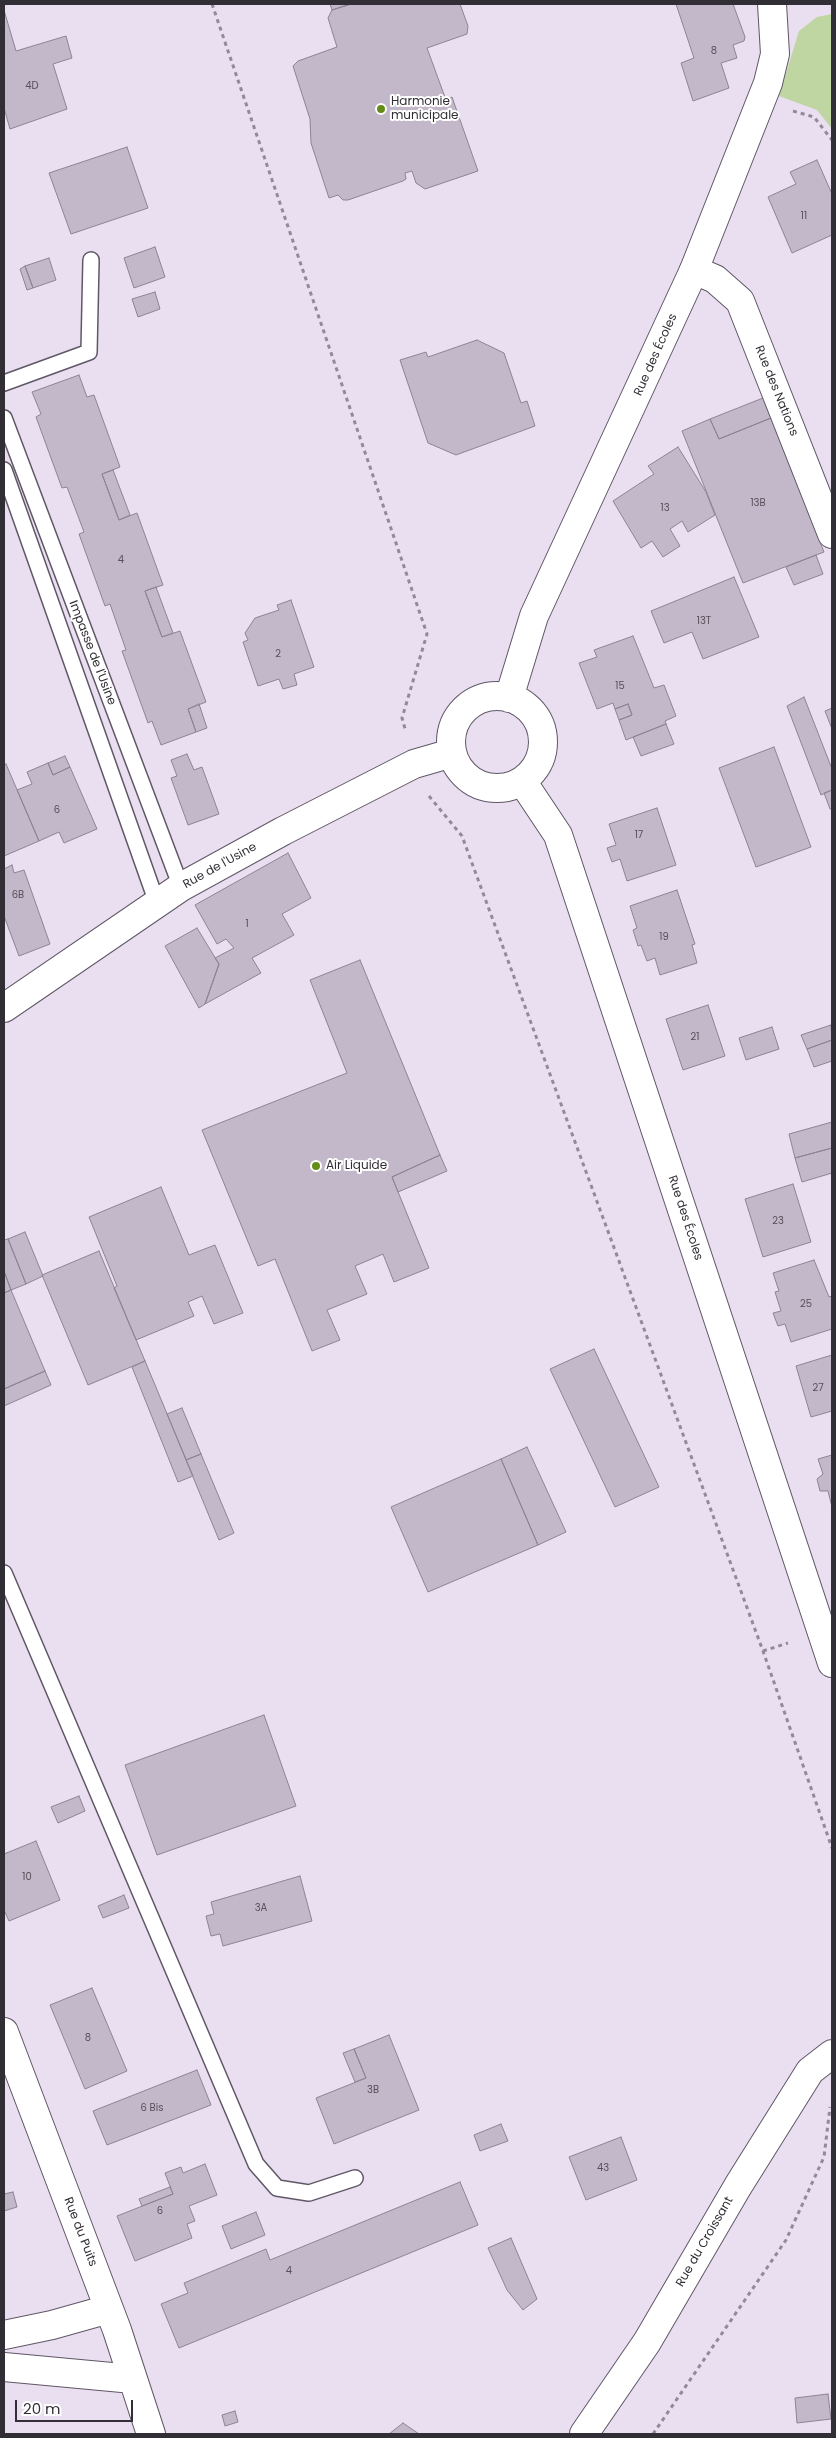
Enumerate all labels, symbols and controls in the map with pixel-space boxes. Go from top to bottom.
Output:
house number: 8 [711,45,717,57]
house number: 4D [25,80,39,92]
place label: Harmonie municipale [391,95,459,123]
marker: Harmonie municipale [375,103,387,115]
house number: 11 [801,210,807,222]
street label: Rue des Écoles [631,312,681,398]
street label: Rue des Nations [751,344,801,438]
house number: 13B [750,497,766,509]
house number: 13 [660,502,670,514]
house number: 4 [118,554,124,566]
street label: Impasse de l'Usine [65,599,119,707]
house number: 13T [697,615,711,627]
house number: 2 [275,648,281,660]
house number: 15 [615,680,625,692]
house number: 6 [54,804,60,816]
house number: 17 [635,829,643,841]
street label: Rue de l'Usine [181,840,259,892]
house number: 6B [12,889,24,901]
house number: 1 [245,918,249,930]
house number: 19 [659,931,669,943]
house number: 21 [691,1031,699,1043]
place label: Air Liquide [326,1159,387,1173]
marker: Air Liquide [310,1160,322,1172]
street label: Rue des Écoles [664,1174,706,1262]
house number: 23 [772,1215,784,1227]
house number: 25 [800,1298,812,1310]
house number: 27 [812,1382,824,1394]
house number: 10 [22,1871,32,1883]
house number: 3A [255,1902,267,1914]
house number: 8 [85,2032,91,2044]
house number: 3B [367,2084,379,2096]
house number: 6 Bis [141,2102,163,2114]
house number: 43 [597,2162,609,2174]
street label: Rue du Croissant [673,2194,737,2290]
street label: Rue du Puits [60,2195,100,2269]
house number: 6 [157,2205,163,2217]
house number: 4 [286,2265,292,2277]
scale bar [18,2390,135,2422]
text: 20 m [23,2398,61,2419]

